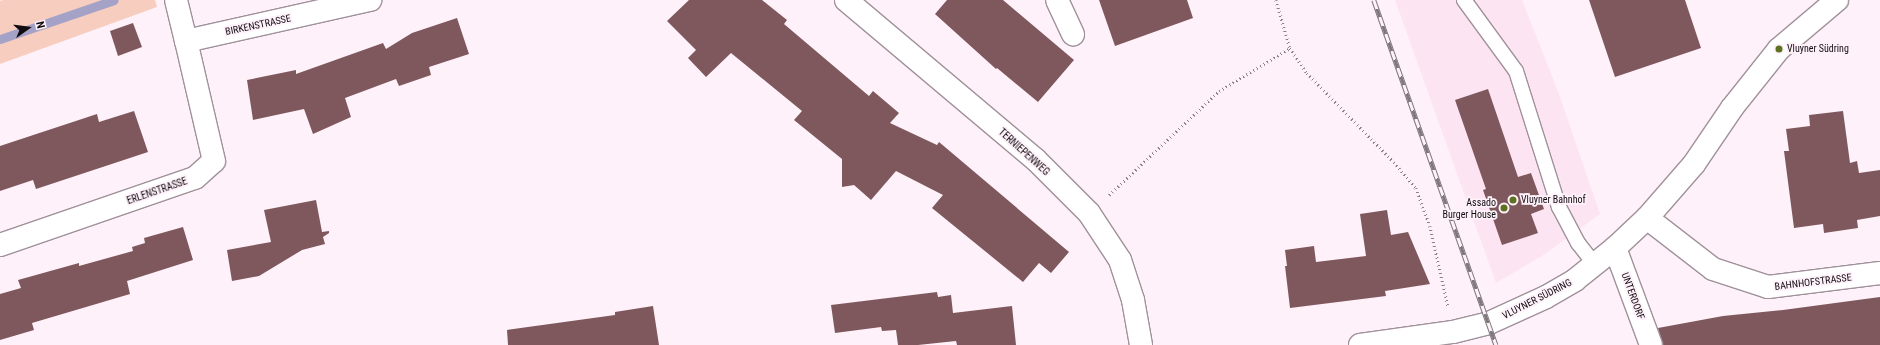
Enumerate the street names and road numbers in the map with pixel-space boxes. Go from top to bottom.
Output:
street label: BIRKENSTRASSE [224,12,292,38]
street label: TERNIEPENWEG [996,126,1052,178]
street label: ERLENSTRASSE [125,175,189,207]
street label: UNTERDORF [1619,271,1647,321]
street label: BAHNHOFSTRASSE [1774,271,1852,293]
street label: VLUYNER SÜDRING [1500,276,1574,322]

